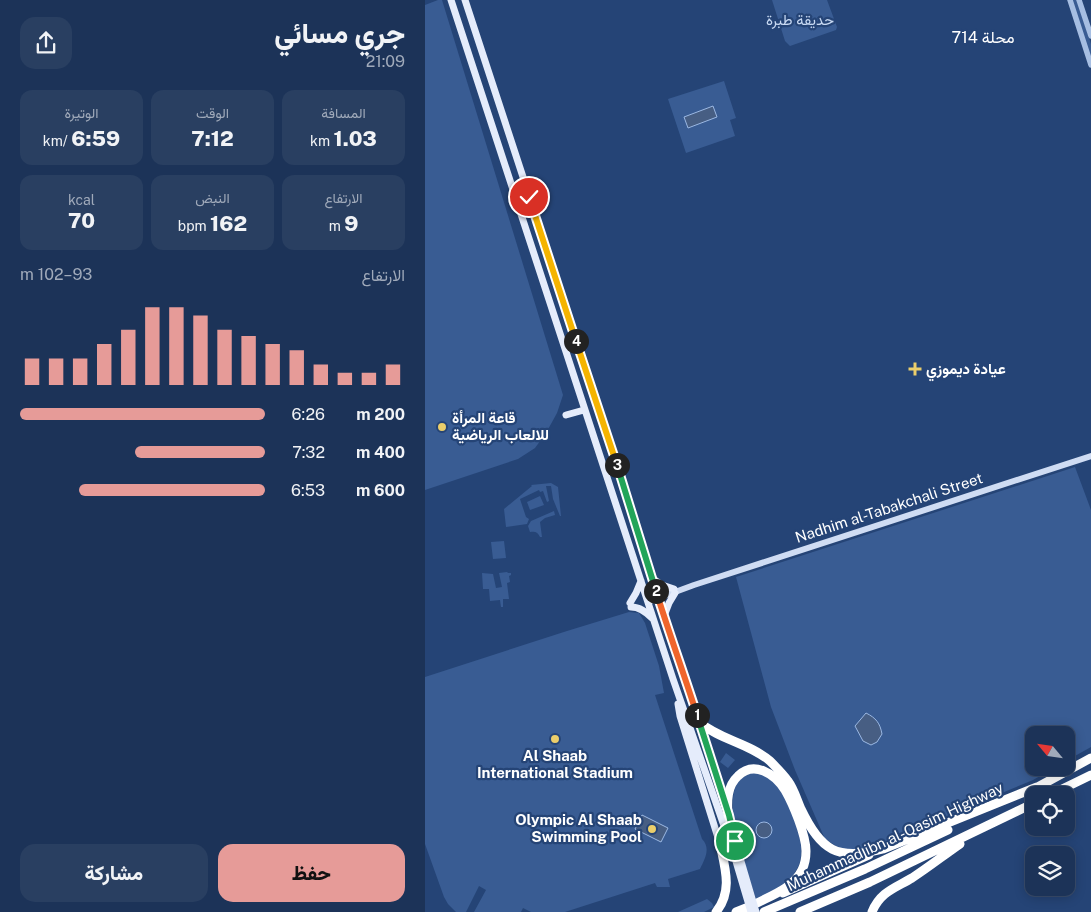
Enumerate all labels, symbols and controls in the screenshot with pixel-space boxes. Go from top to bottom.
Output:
park label: حديقة طبرة [766,11,834,29]
text: جري مسائي [274,16,405,49]
button: share [20,17,72,69]
district label: محلة 714 [951,28,1015,47]
text: 21:09 [366,52,405,71]
text: الوتيرة [64,105,99,121]
text: الوقت [196,105,229,121]
text: المسافة [321,105,366,121]
text: 6:59 [71,126,120,151]
text: 7:12 [191,126,234,151]
text: 1.03 [333,126,377,151]
text: /km [43,133,71,149]
text: km [310,133,333,149]
pin [508,176,550,218]
icon: check [515,183,543,211]
text: النبض [195,190,230,206]
text: الارتفاع [325,190,363,206]
text: kcal [68,192,95,208]
text: 70 [68,208,95,233]
text: 162 [210,211,247,236]
text: 9 [344,211,358,236]
text: bpm [178,218,210,234]
text: m [329,218,344,234]
text: 93–102 m [20,265,92,284]
text: الارتفاع [362,266,405,285]
pin: 4 [563,328,589,354]
text: 4 [572,333,581,349]
place label: عيادة ديموزي [926,360,1006,382]
marker: عيادة ديموزي [908,362,922,376]
text: 6:26 [292,405,325,424]
text: 200 m [356,405,405,424]
place label: قاعة المرأة للالعاب الرياضية [452,409,549,444]
marker: قاعة المرأة للالعاب الرياضية [436,421,448,433]
text: 7:32 [292,443,325,462]
text: 400 m [356,443,405,462]
pin: 3 [605,452,629,478]
text: 3 [613,457,622,473]
street label: Nadhim al-Tabakchali Street [793,469,985,546]
text: 6:53 [291,481,325,500]
text: 600 m [356,481,405,500]
pin: 2 [643,578,669,604]
text: 2 [652,583,661,599]
pin: 1 [685,702,709,728]
text: 1 [695,707,701,723]
north arrow [1025,726,1075,776]
map controls [1025,726,1075,896]
marker: Al Shaab International Stadium [549,733,561,745]
place label: Al Shaab International Stadium [477,747,633,781]
street label: Muhammad ibn al-Qasim Highway [784,779,1006,894]
button: locate [1025,786,1075,836]
place label: Olympic Al Shaab Swimming Pool [515,811,642,845]
pin [714,820,756,862]
marker: Olympic Al Shaab Swimming Pool [646,823,658,835]
icon: arrive [721,827,749,855]
button: مشاركة [20,844,208,902]
button: حفظ [218,844,405,902]
button: layers [1025,846,1075,896]

